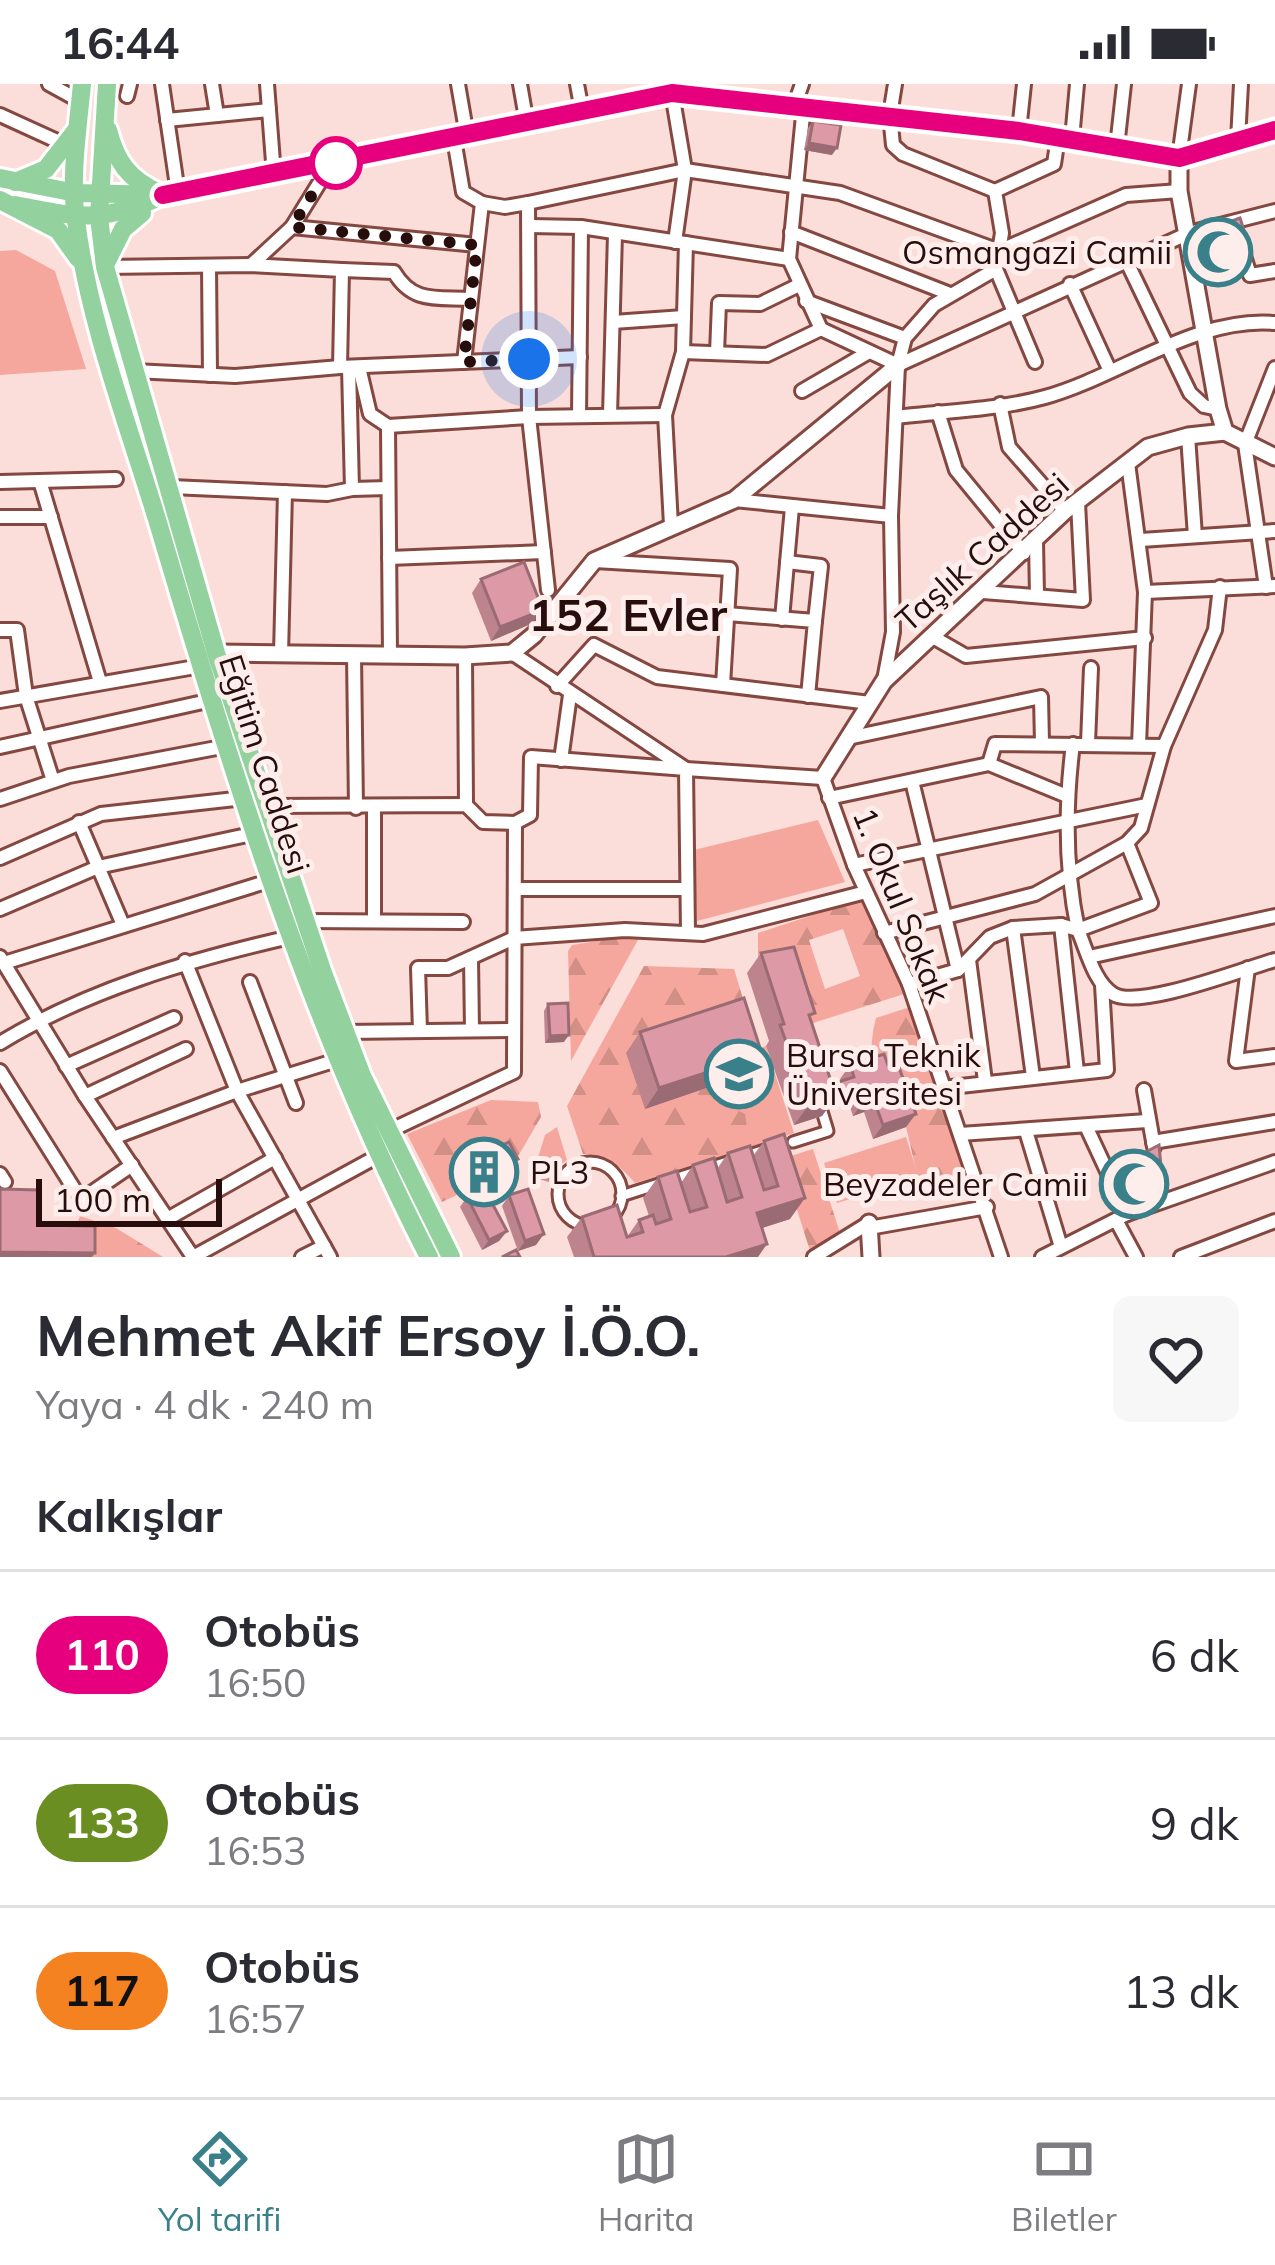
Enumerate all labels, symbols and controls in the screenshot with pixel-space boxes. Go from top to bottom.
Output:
text: 16:44 [60,14,179,70]
unlabelled marker [311,138,361,188]
mosque icon: Osmangazi Camii [1183,217,1253,287]
place label: Osmangazi Camii [902,231,1172,272]
your location [499,329,559,389]
street label: Taşlık Caddesi [887,463,1077,640]
district label: 152 Evler [529,586,727,642]
street label: Eğitim Caddesi [211,649,320,878]
street label: 1. Okul Sokak [845,801,961,1009]
place label: Bursa Teknik Üniversitesi [786,1034,982,1113]
school or university icon: Bursa Teknik Üniversitesi [704,1039,774,1109]
building icon: PL3 [449,1137,519,1207]
mosque icon: Beyzadeler Camii [1099,1149,1169,1219]
place label: PL3 [530,1151,589,1192]
place label: Beyzadeler Camii [823,1163,1088,1204]
scale bar [36,1173,222,1226]
text: 100 m [54,1179,151,1220]
button: heart [1113,1296,1239,1422]
text: Mehmet Akif Ersoy İ.Ö.O. [36,1299,700,1370]
text: Yaya · 4 dk · 240 m [36,1380,374,1429]
text: Kalkışlar [36,1487,222,1543]
text: Otobüs [204,1602,360,1658]
text: 6 dk [1150,1627,1239,1683]
text: 110 [64,1628,140,1681]
text: 16:50 [204,1658,307,1707]
text: Otobüs [204,1770,360,1826]
text: 9 dk [1150,1795,1239,1851]
text: 133 [64,1796,140,1849]
text: 16:53 [204,1826,307,1875]
text: Otobüs [204,1938,360,1994]
text: 13 dk [1123,1963,1239,2019]
text: 117 [64,1964,140,2017]
text: 16:57 [204,1994,307,2043]
tab: Yol tarifi [158,2126,281,2239]
tab: Harita [598,2126,694,2239]
tab: Biletler [1011,2126,1117,2239]

